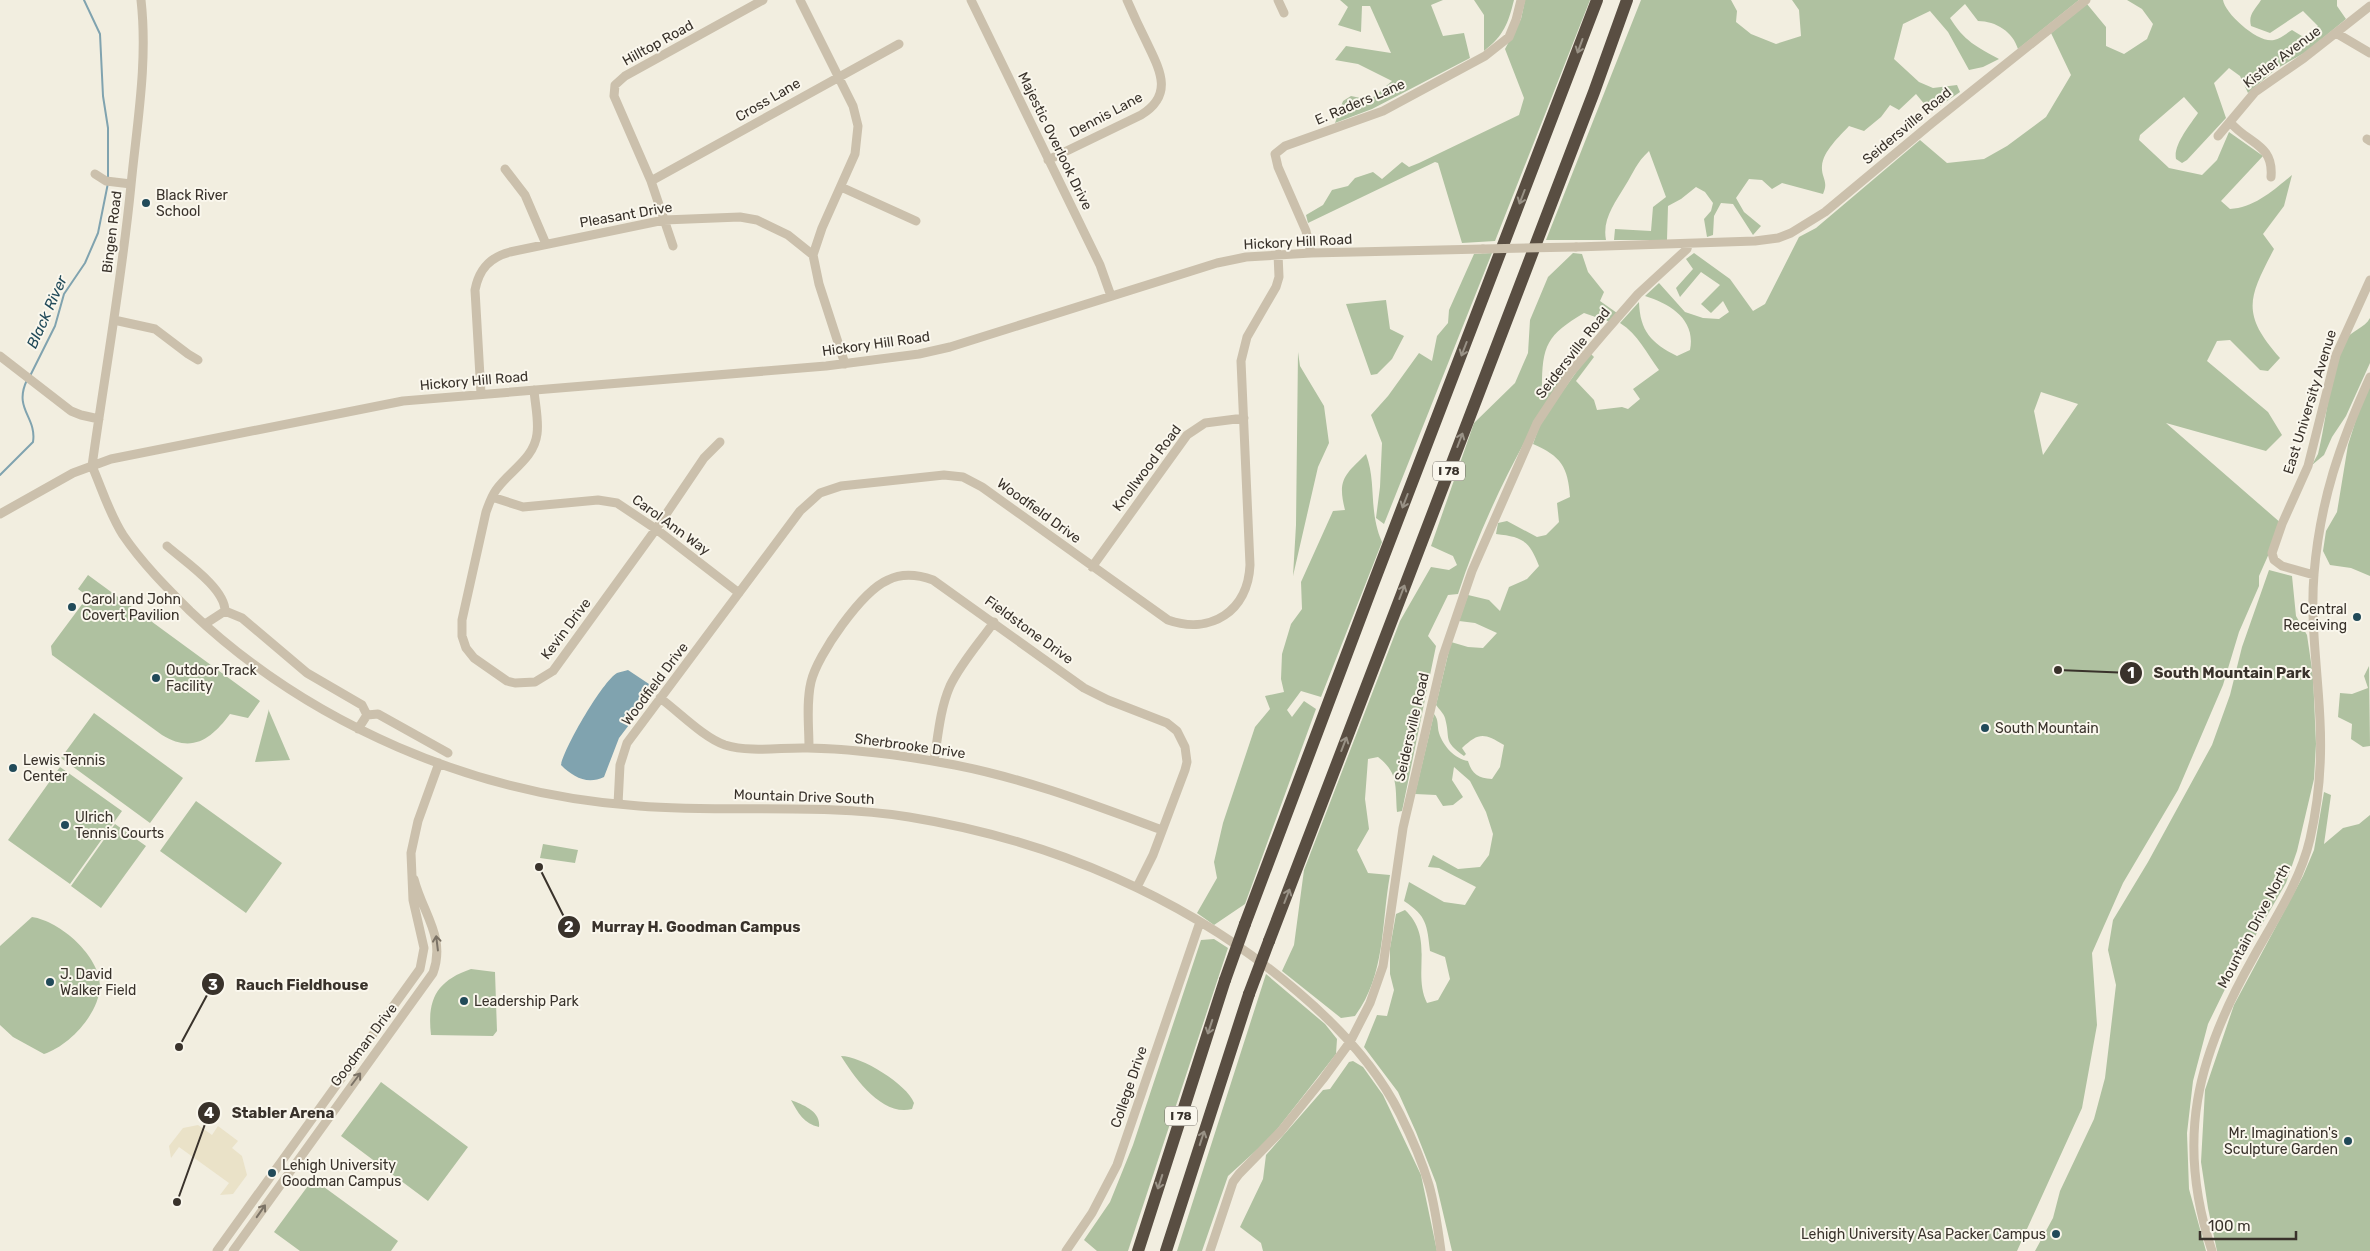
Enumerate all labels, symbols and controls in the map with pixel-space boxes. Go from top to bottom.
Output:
street label: Hilltop Road [619,16,697,70]
street label: Kistler Avenue [2240,22,2324,92]
one-way arrow [1575,37,1584,53]
street label: Majestic Overlook Drive [1014,69,1096,213]
street label: Cross Lane [732,75,804,125]
street label: E. Raders Lane [1312,75,1408,129]
street label: Seidersville Road [1859,84,1955,168]
street label: Dennis Lane [1067,89,1146,141]
place label: Black River School [156,187,229,220]
one-way arrow [1517,189,1526,205]
street label: Bingen Road [99,190,125,274]
marker: Black River School [140,197,152,209]
street label: Pleasant Drive [578,198,674,232]
street label: Hickory Hill Road [1243,231,1353,253]
water label: Black River [23,272,72,351]
street label: Seidersville Road [1532,304,1614,402]
street label: Hickory Hill Road [821,328,931,360]
street label: East University Avenue [2280,328,2340,476]
one-way arrow [1458,341,1468,356]
street label: Hickory Hill Road [419,368,529,394]
street label: Knollwood Road [1109,421,1185,515]
one-way arrow [1456,433,1465,449]
road number: I 78 [1433,462,1465,481]
street label: Woodfield Drive [994,475,1084,547]
street label: Carol Ann Way [629,491,714,559]
one-way arrow [1400,492,1409,508]
one-way arrow [1398,585,1407,600]
place label: Carol and John Covert Pavilion [82,591,181,624]
street label: Fieldstone Drive [981,592,1077,668]
street label: Kevin Drive [537,595,595,663]
marker: Carol and John Covert Pavilion [66,601,78,613]
place label: Central Receiving [2283,601,2347,634]
marker: Central Receiving [2351,611,2363,623]
street label: Woodfield Drive [618,639,692,729]
callout: South Mountain Park [2119,658,2321,688]
place label: Outdoor Track Facility [166,662,257,695]
text: 1 [2127,664,2135,682]
text: South Mountain Park [2154,664,2311,682]
street label: Seidersville Road [1391,671,1433,783]
marker: Outdoor Track Facility [150,672,162,684]
place label: South Mountain [1995,720,2099,737]
marker: South Mountain [1979,722,1991,734]
street label: Sherbrooke Drive [853,730,967,762]
one-way arrow [1340,737,1349,752]
place label: Lewis Tennis Center [23,752,105,785]
marker: Lewis Tennis Center [7,762,19,774]
street label: Mountain Drive South [733,786,875,808]
place label: Ulrich Tennis Courts [75,809,164,842]
marker: Ulrich Tennis Courts [59,819,71,831]
street label: Mountain Drive North [2214,861,2294,991]
one-way arrow [1282,889,1292,904]
callout: Murray H. Goodman Campus [557,912,811,942]
text: 2 [564,918,574,936]
text: Murray H. Goodman Campus [592,918,801,936]
one-way arrow [432,935,442,951]
place label: J. David Walker Field [60,966,136,999]
callout: Rauch Fieldhouse [201,969,378,999]
marker: J. David Walker Field [44,976,56,988]
text: 3 [208,976,218,994]
text: Rauch Fieldhouse [236,976,368,994]
place label: Leadership Park [474,993,580,1010]
marker: Leadership Park [458,995,470,1007]
street label: Goodman Drive [327,1000,401,1090]
one-way arrow [1204,1018,1214,1034]
street label: College Drive [1107,1044,1151,1130]
one-way arrow [350,1073,361,1086]
callout: Stabler Arena [196,1098,344,1128]
text: 4 [204,1104,214,1122]
text: Stabler Arena [232,1104,334,1122]
road number: I 78 [1165,1106,1197,1126]
place label: Mr. Imagination's Sculpture Garden [2224,1125,2338,1158]
one-way arrow [1198,1130,1208,1146]
marker: Mr. Imagination's Sculpture Garden [2342,1135,2354,1147]
place label: Lehigh University Goodman Campus [282,1157,401,1190]
marker: Lehigh University Goodman Campus [266,1167,278,1179]
one-way arrow [1155,1173,1164,1189]
one-way arrow [256,1204,266,1218]
scale bar [2200,1208,2296,1240]
text: 100 m [2208,1217,2250,1235]
place label: Lehigh University Asa Packer Campus [1801,1226,2046,1243]
marker: Lehigh University Asa Packer Campus [2050,1228,2062,1240]

